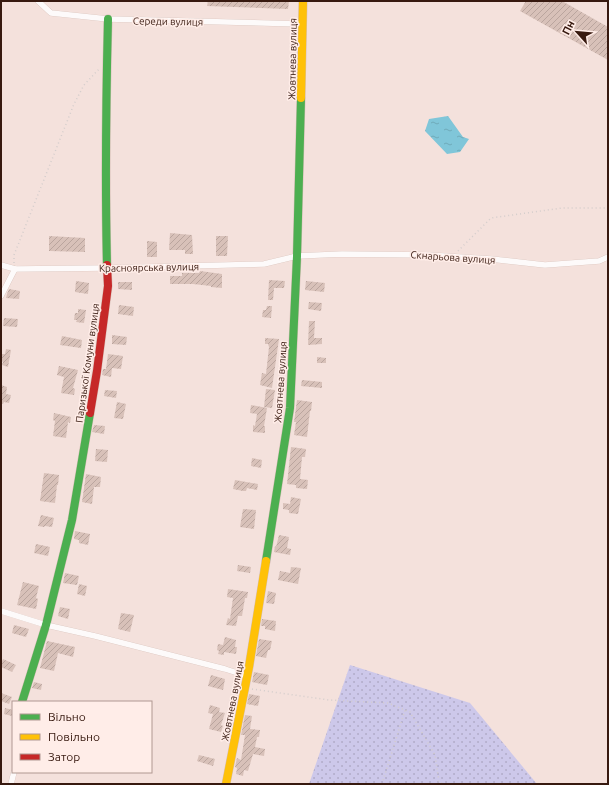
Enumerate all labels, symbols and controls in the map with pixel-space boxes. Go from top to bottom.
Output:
north arrow [557,12,597,52]
street label: Середи вулиця [133,15,203,28]
street label: Жовтнева вулиця [286,18,299,100]
text: Пн [559,18,577,37]
street label: Скнарьова вулиця [410,249,496,266]
street label: Красноярська вулиця [99,261,199,274]
street label: Паризької Комуни вулиця [74,303,101,423]
street label: Жовтнева вулиця [272,341,289,423]
street label: Жовтнева вулиця [219,660,246,742]
legend [12,701,152,773]
text: Вільно [48,710,86,723]
text: Повільно [48,730,100,743]
text: Затор [48,750,80,763]

